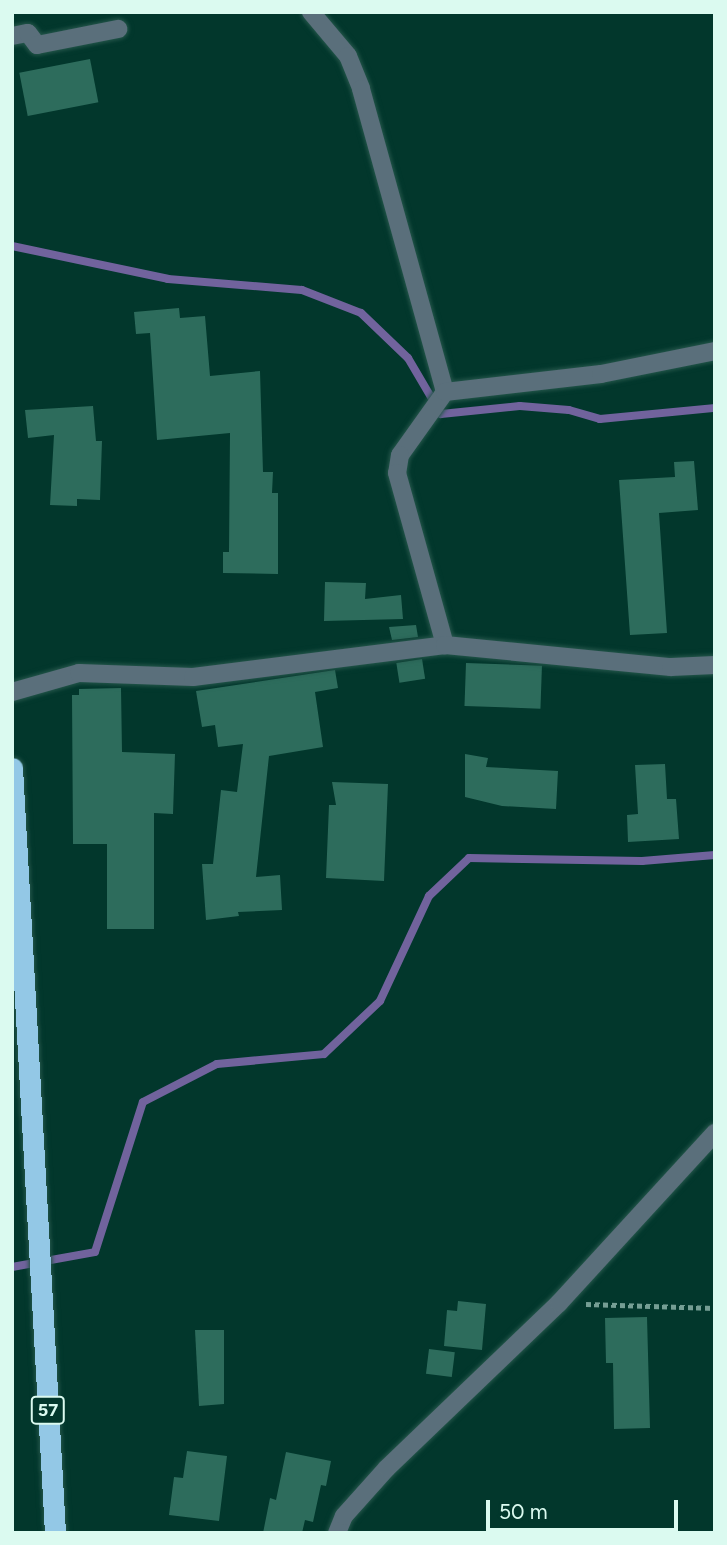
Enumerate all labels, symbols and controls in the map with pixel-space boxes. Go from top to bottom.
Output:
road number: 57 [30,1395,66,1424]
scale bar [489,1486,682,1530]
text: 50 m [499,1499,548,1524]

